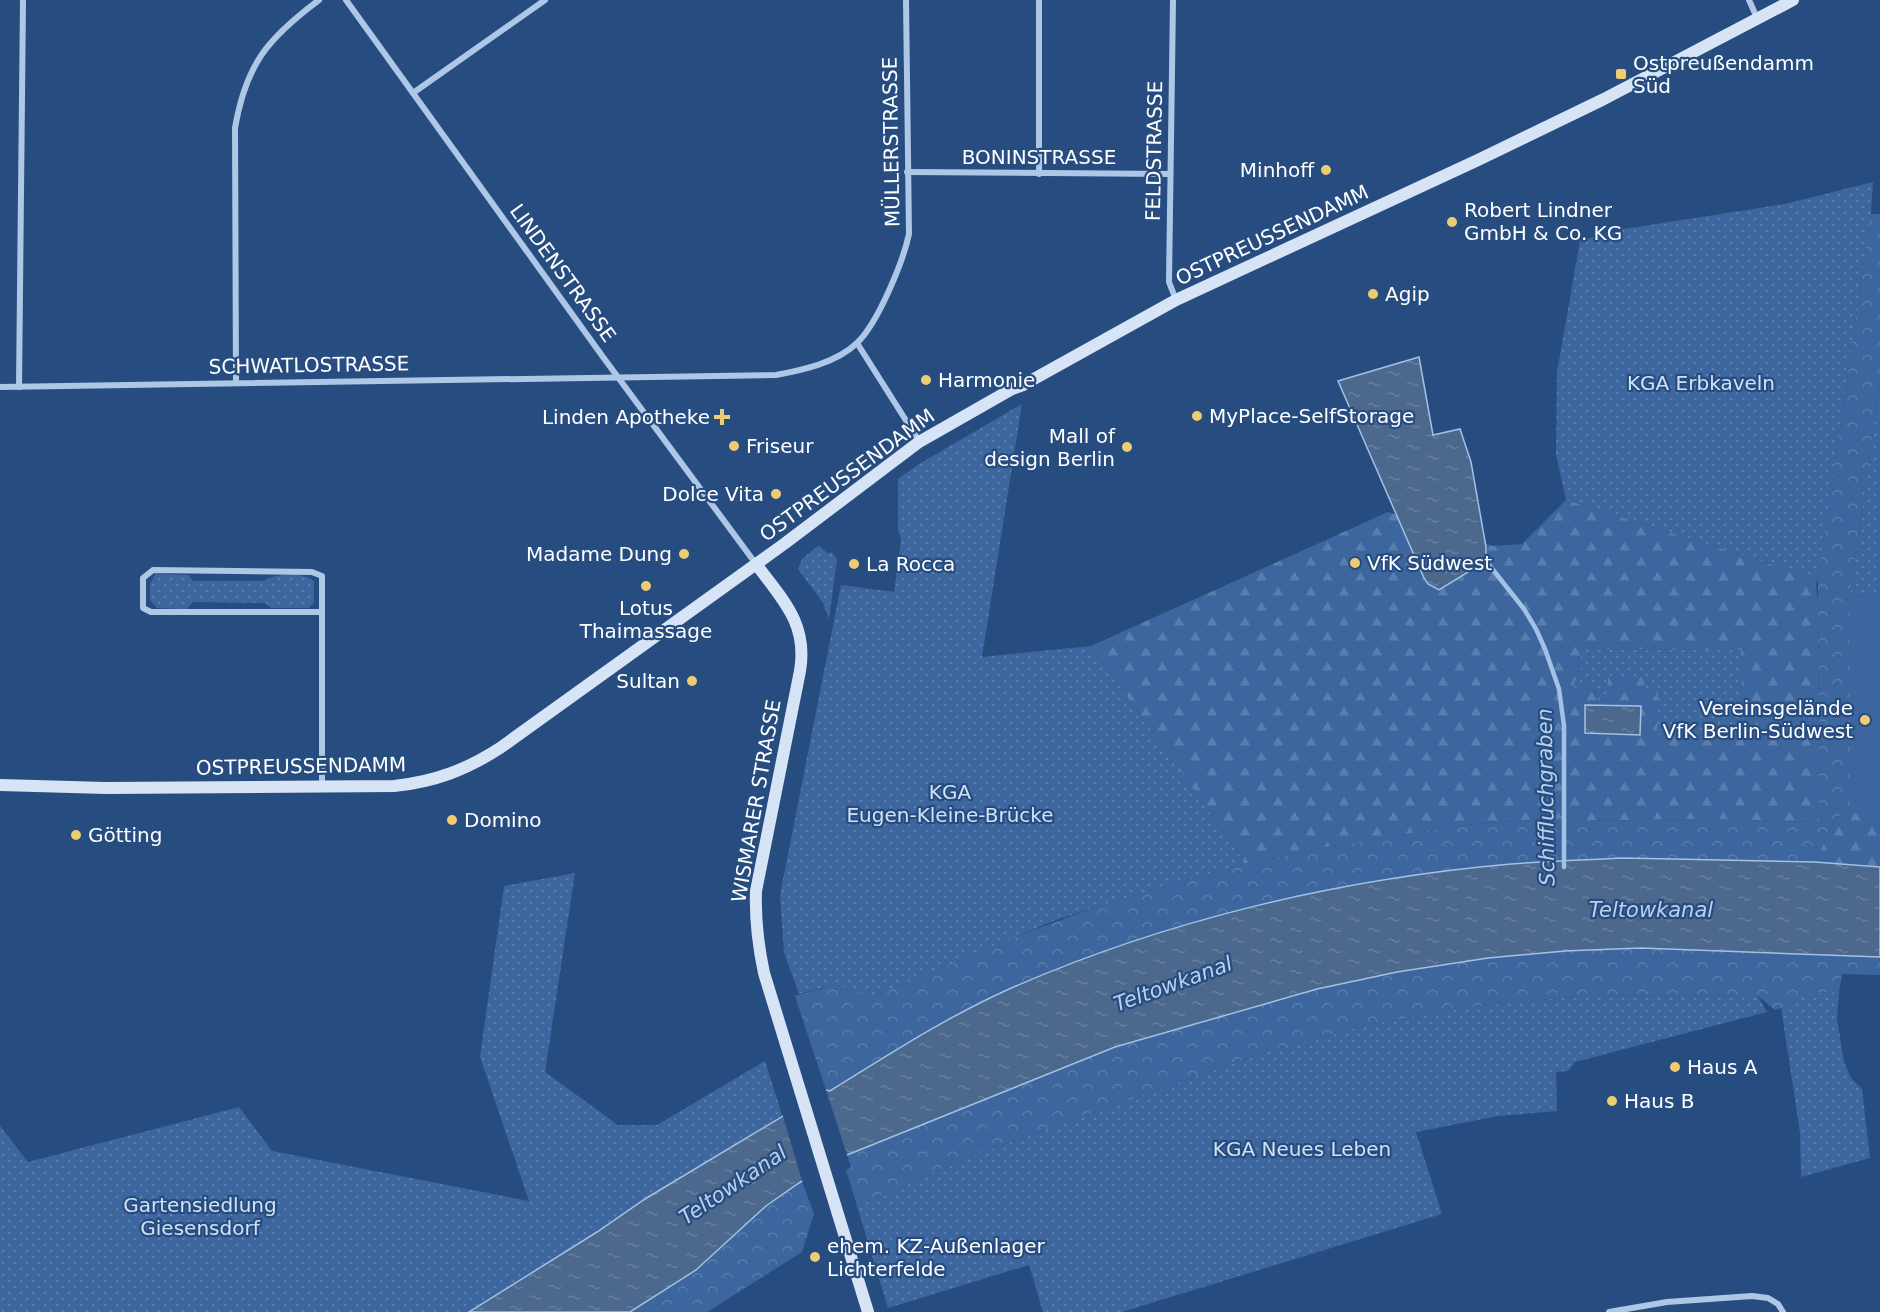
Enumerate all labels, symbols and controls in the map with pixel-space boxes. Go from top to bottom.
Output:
place label: Ostpreußendamm Süd [1633,51,1814,98]
street label: MÜLLERSTRASSE [878,57,904,227]
marker: Ostpreußendamm Süd [1614,67,1628,81]
street label: FELDSTRASSE [1141,81,1167,221]
street label: BONINSTRASSE [962,145,1116,169]
place label: Minhoff [1240,158,1315,182]
marker: Minhoff [1319,163,1333,177]
street label: OSTPREUSSENDAMM [1172,180,1372,290]
place label: Robert Lindner GmbH & Co. KG [1464,198,1622,245]
street label: LINDENSTRASSE [505,199,621,347]
marker: Robert Lindner GmbH & Co. KG [1445,215,1459,229]
place label: Agip [1385,282,1430,306]
marker: Agip [1366,287,1380,301]
street label: SCHWATLOSTRASSE [209,351,409,379]
place label: Harmonie [938,368,1035,392]
park label: KGA Erbkaveln [1627,371,1775,395]
marker: Harmonie [919,373,933,387]
street label: OSTPREUSSENDAMM [755,404,939,546]
place label: MyPlace-SelfStorage [1209,404,1414,428]
place label: Linden Apotheke [542,405,710,429]
marker: MyPlace-SelfStorage [1190,409,1204,423]
marker: Linden Apotheke [715,410,729,424]
place label: Mall of design Berlin [984,424,1116,471]
place label: Friseur [746,434,814,458]
marker: Friseur [727,439,741,453]
marker: Mall of design Berlin [1120,440,1134,454]
place label: Dolce Vita [662,482,764,506]
marker: Dolce Vita [769,487,783,501]
place label: Madame Dung [526,542,672,566]
marker: Madame Dung [677,547,691,561]
place label: VfK Südwest [1367,551,1492,575]
place label: La Rocca [866,552,955,576]
marker: VfK Südwest [1348,556,1362,570]
marker: La Rocca [847,557,861,571]
marker: Lotus Thaimassage [639,579,653,593]
place label: Lotus Thaimassage [579,596,712,643]
place label: Sultan [616,669,680,693]
marker: Sultan [685,674,699,688]
place label: Vereinsgelände VfK Berlin-Südwest [1663,696,1853,743]
street label: WISMARER STRASSE [726,698,786,904]
water label: Schiffluchgraben [1532,708,1560,886]
marker: Vereinsgelände VfK Berlin-Südwest [1858,713,1872,727]
street label: OSTPREUSSENDAMM [196,752,406,780]
park label: KGA Eugen-Kleine-Brücke [846,780,1054,827]
place label: Domino [464,808,542,832]
marker: Domino [445,813,459,827]
place label: Götting [88,823,162,847]
marker: Götting [69,828,83,842]
water label: Teltowkanal [1589,898,1713,922]
water label: Teltowkanal [1110,951,1236,1017]
place label: Haus A [1687,1055,1758,1079]
marker: Haus A [1668,1060,1682,1074]
place label: Haus B [1624,1089,1694,1113]
marker: Haus B [1605,1094,1619,1108]
park label: KGA Neues Leben [1213,1137,1391,1161]
water label: Teltowkanal [675,1140,791,1230]
park label: Gartensiedlung Giesensdorf [123,1193,277,1240]
place label: ehem. KZ-Außenlager Lichterfelde [827,1234,1045,1281]
marker: ehem. KZ-Außenlager Lichterfelde [808,1250,822,1264]

